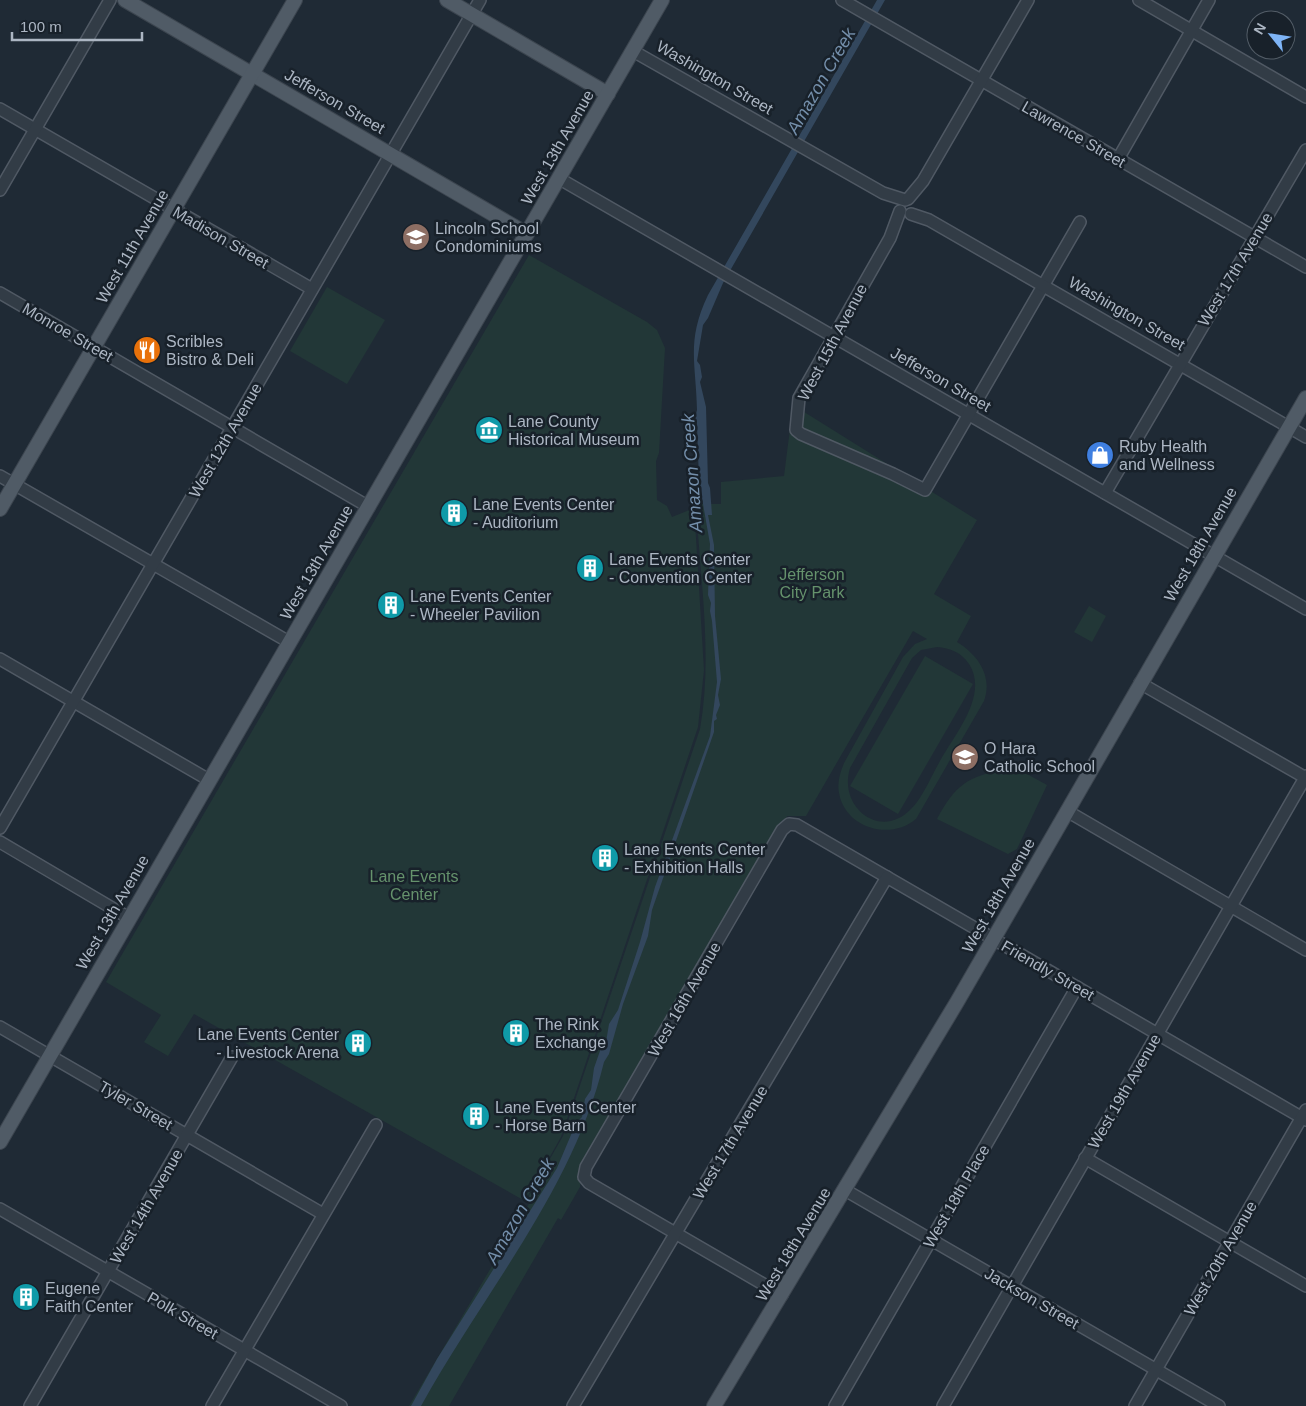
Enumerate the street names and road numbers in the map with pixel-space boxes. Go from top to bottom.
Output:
street label: Washington Street [654,37,776,118]
street label: Jefferson Street [282,66,388,137]
street label: West 13th Avenue [518,87,597,207]
street label: Lawrence Street [1019,98,1129,171]
street label: West 11th Avenue [93,186,172,306]
street label: Madison Street [170,203,272,272]
street label: West 17th Avenue [1195,209,1276,329]
street label: Washington Street [1066,273,1188,354]
street label: West 15th Avenue [795,281,870,403]
street label: Monroe Street [20,300,116,365]
street label: Jefferson Street [888,344,994,415]
street label: West 12th Avenue [186,380,265,500]
street label: West 18th Avenue [1161,484,1240,604]
street label: West 13th Avenue [277,502,356,622]
street label: West 18th Avenue [959,835,1038,955]
street label: West 13th Avenue [73,852,152,972]
street label: Friendly Street [998,937,1098,1004]
street label: West 16th Avenue [645,939,724,1059]
street label: West 19th Avenue [1085,1031,1164,1151]
street label: Tyler Street [96,1078,176,1134]
street label: West 17th Avenue [690,1082,771,1202]
street label: West 18th Place [920,1142,993,1251]
street label: West 14th Avenue [107,1146,186,1266]
street label: West 18th Avenue [753,1184,834,1304]
street label: West 20th Avenue [1181,1198,1260,1318]
street label: Jackson Street [982,1265,1082,1333]
street label: Polk Street [145,1289,221,1343]

